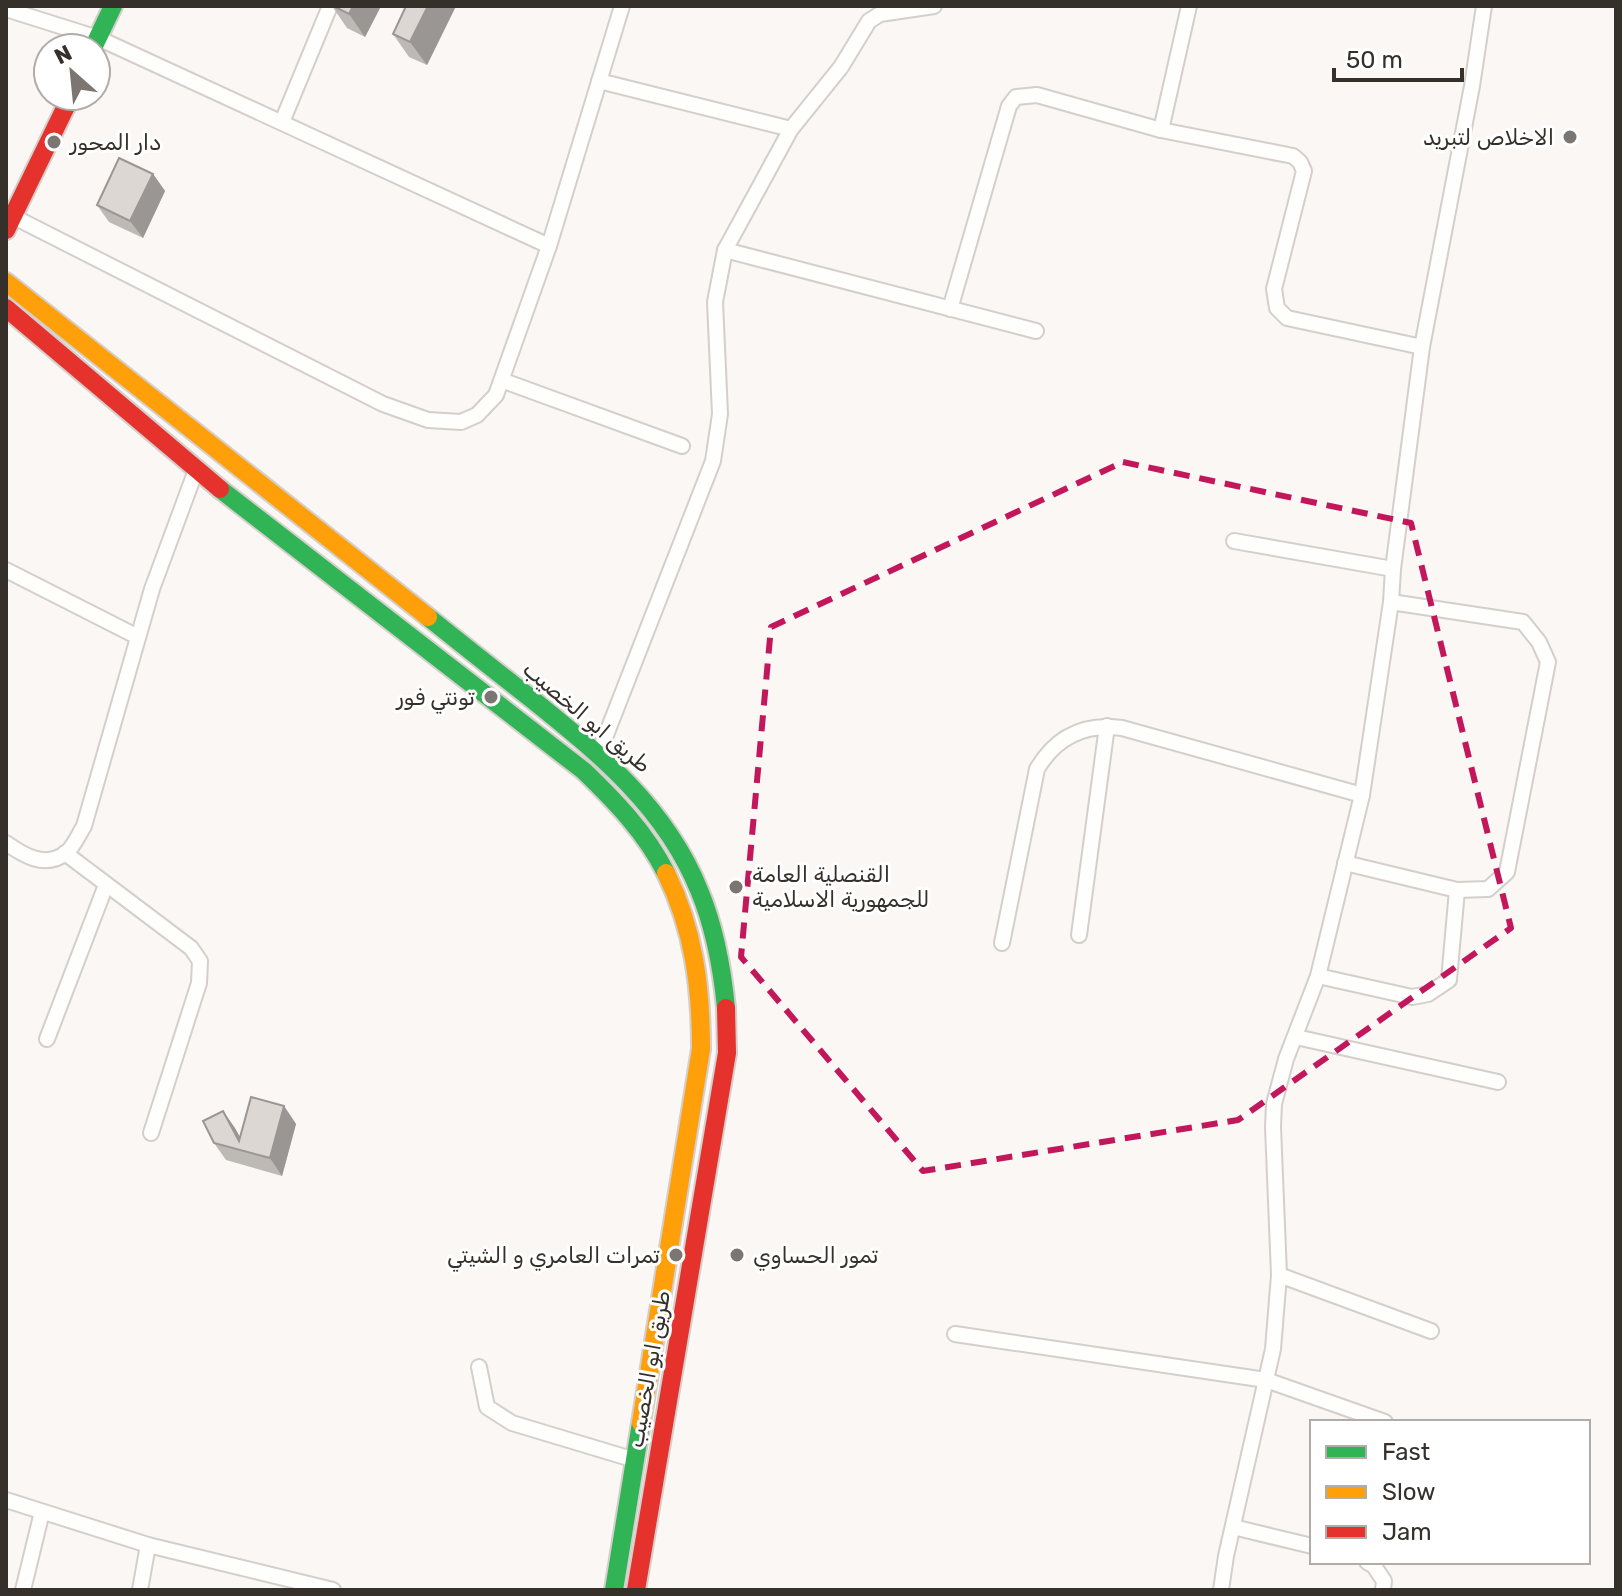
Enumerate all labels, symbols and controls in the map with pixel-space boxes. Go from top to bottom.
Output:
north arrow [32,32,112,112]
scale bar [1334,32,1462,82]
text: N [50,39,76,70]
text: 50 m [1346,46,1403,74]
place label: الاخلاص لتبريد [1423,124,1554,151]
marker: الاخلاص لتبريد [1561,128,1579,146]
place label: دار المحور [68,129,161,156]
marker: دار المحور [45,133,63,151]
street label: طريق ابو الخصيب [517,656,657,778]
place label: تونتي فور [394,684,475,714]
marker: تونتي فور [482,688,500,706]
place label: القنصلية العامة للجمهورية الاسلامية [752,861,929,913]
marker: القنصلية العامة للجمهورية الاسلامية [727,878,745,896]
place label: تمرات العامري و الشيتي [447,1242,660,1272]
place label: تمور الحساوي [753,1242,878,1271]
marker: تمرات العامري و الشيتي [667,1246,685,1264]
marker: تمور الحساوي [728,1246,746,1264]
street label: طريق ابو الخصيب [622,1288,676,1450]
legend [1310,1420,1590,1564]
text: Fast [1382,1438,1430,1466]
text: Slow [1382,1478,1435,1506]
text: Jam [1382,1518,1432,1546]

